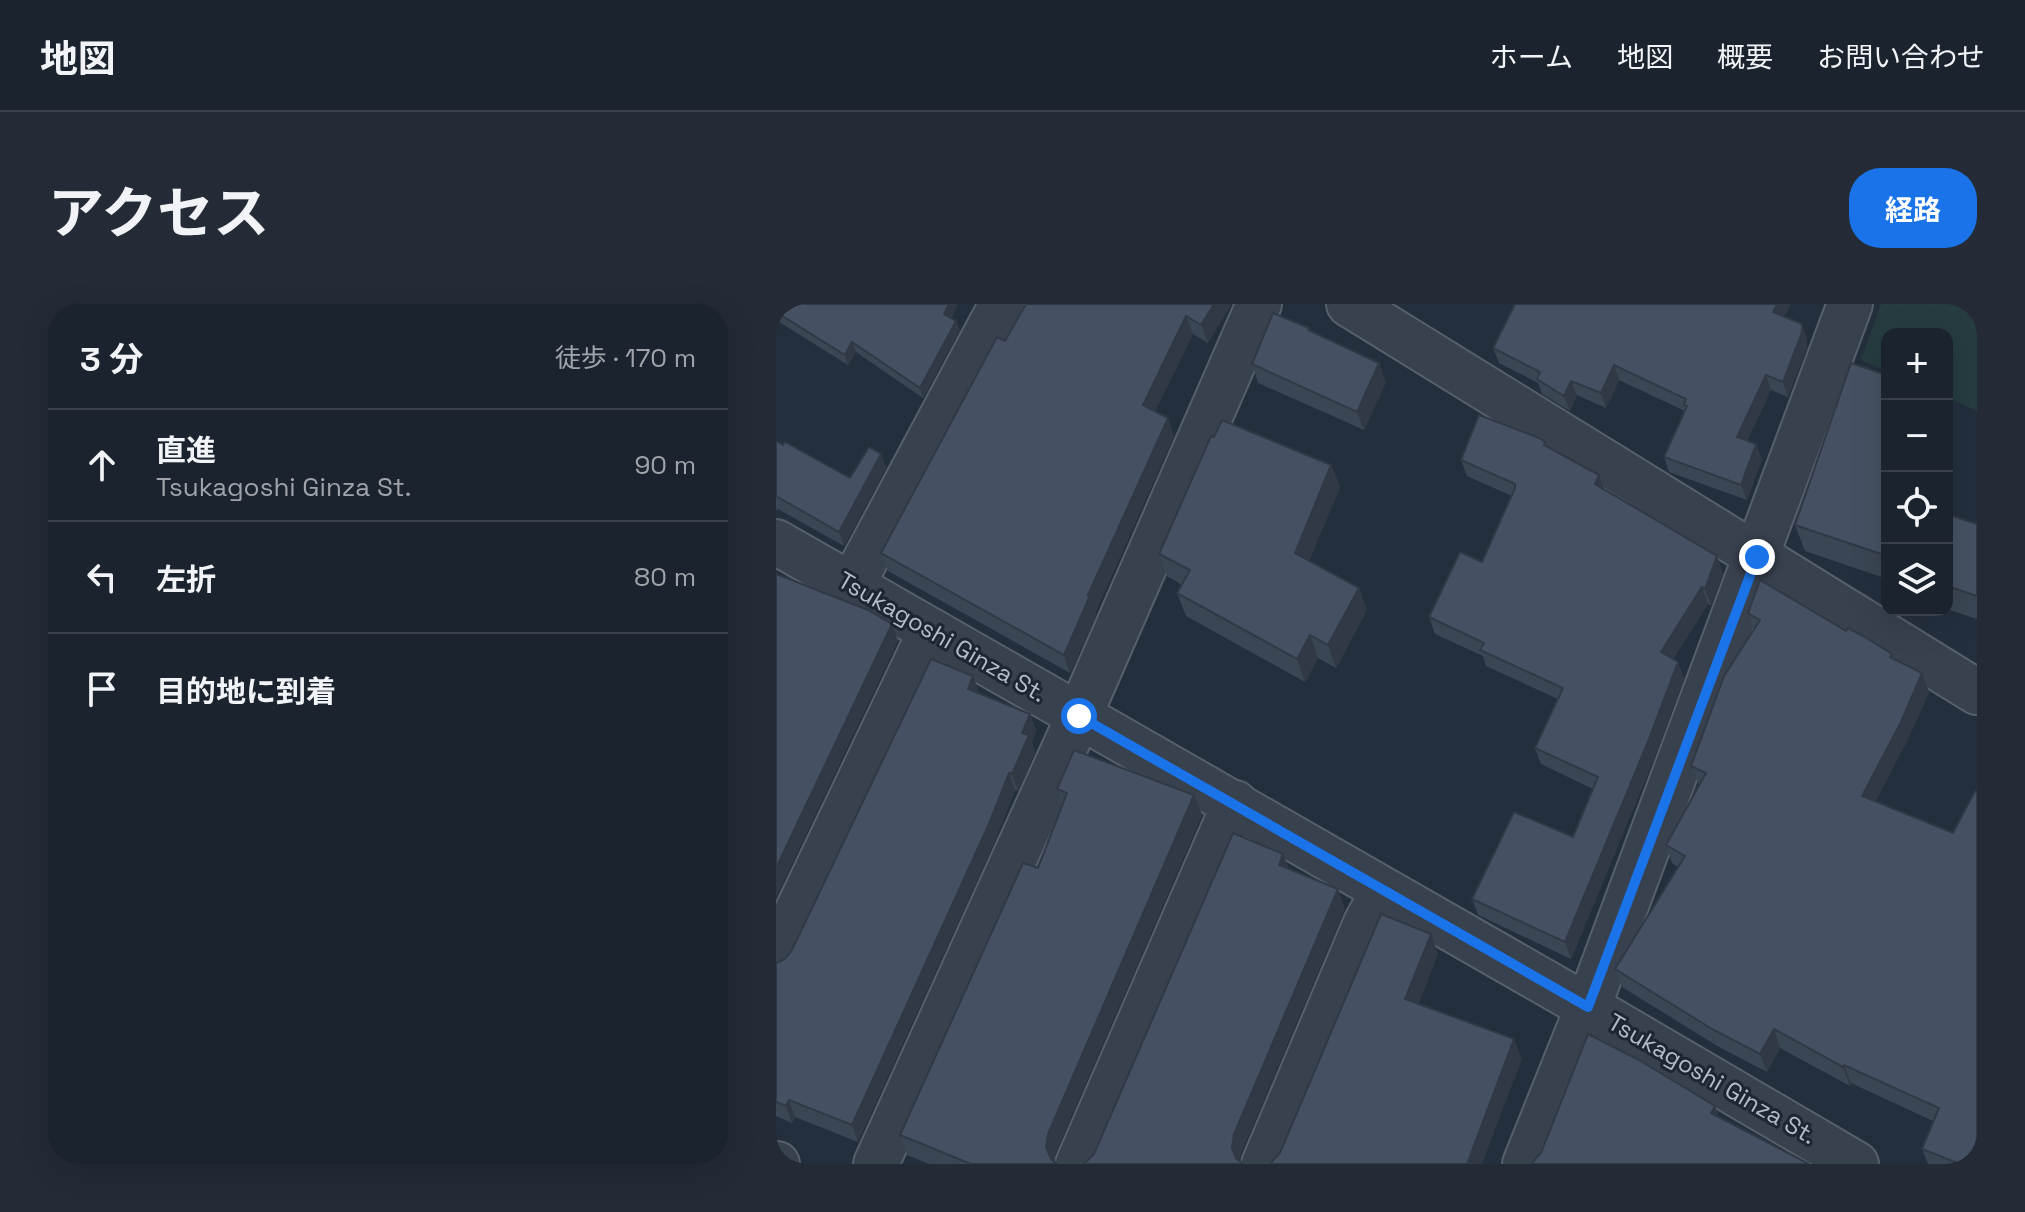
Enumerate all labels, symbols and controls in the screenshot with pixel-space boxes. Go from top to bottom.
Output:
text: 地図 [40,35,116,83]
text: ホーム [1490,39,1573,75]
text: 地図 [1617,39,1673,75]
text: 概要 [1717,39,1773,75]
text: お問い合わせ [1817,39,1985,75]
button: 経路 [1849,168,1977,248]
text: アクセス [48,178,269,249]
map controls [1881,328,1953,616]
button: + [1881,328,1953,400]
text: 3 分 [80,338,143,381]
text: 徒歩 · 170 m [555,341,696,375]
button: − [1881,400,1953,472]
text: 直進 [156,431,216,470]
icon: ahead [80,443,124,487]
text: 90 m [634,448,696,482]
text: Tsukagoshi Ginza St. [156,470,411,504]
button: locate [1881,472,1953,544]
route end [1739,539,1775,575]
button: layers [1881,544,1953,616]
icon: left [80,555,124,599]
text: 左折 [156,560,216,599]
text: 80 m [634,560,696,594]
street label: Tsukagoshi Ginza St. [832,564,1052,709]
icon: arrive [80,667,124,711]
text: 目的地に到着 [156,672,336,711]
route start [1061,698,1097,734]
street label: Tsukagoshi Ginza St. [1602,1006,1822,1151]

